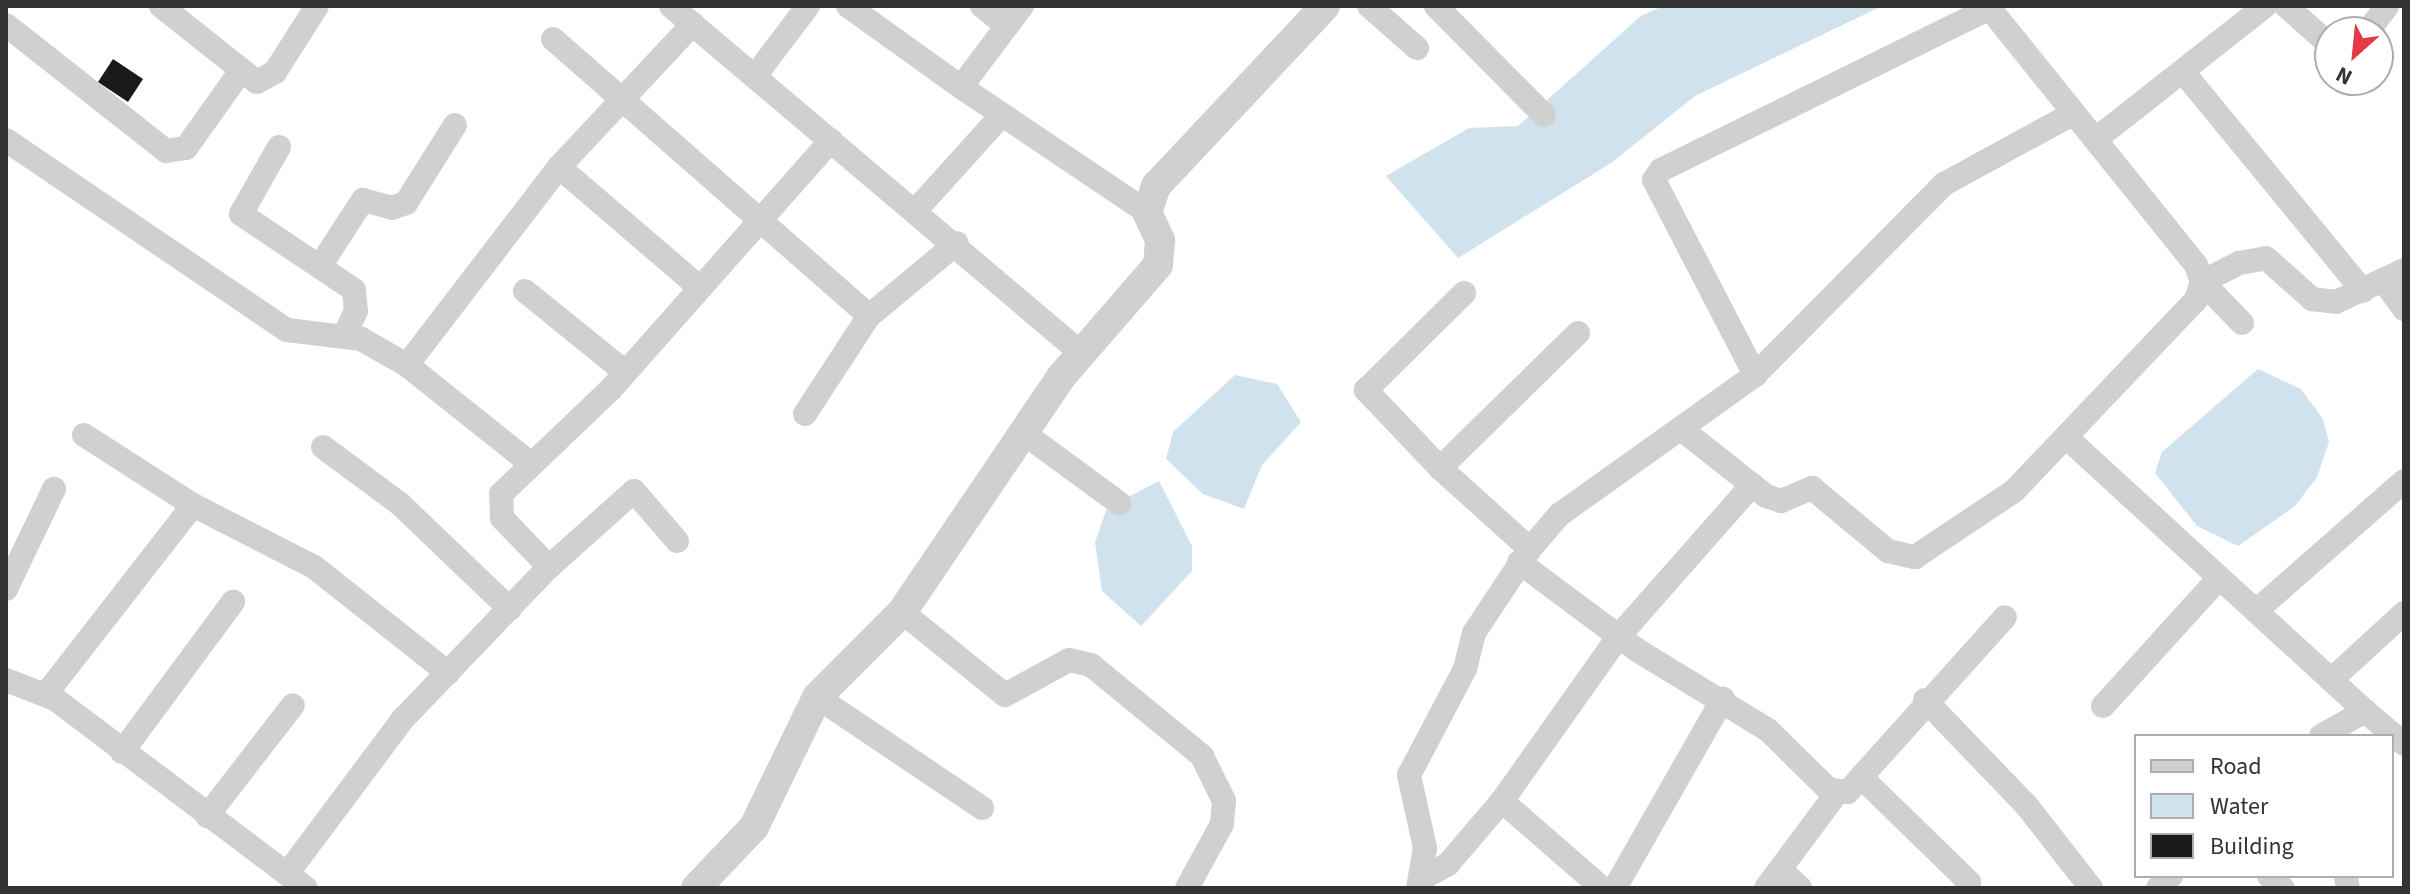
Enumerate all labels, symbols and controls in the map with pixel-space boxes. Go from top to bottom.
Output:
north arrow [2314,16,2394,96]
text: N [2330,58,2358,93]
legend [2134,734,2394,878]
text: Road [2210,749,2262,784]
text: Water [2210,789,2268,824]
text: Building [2210,829,2294,864]

